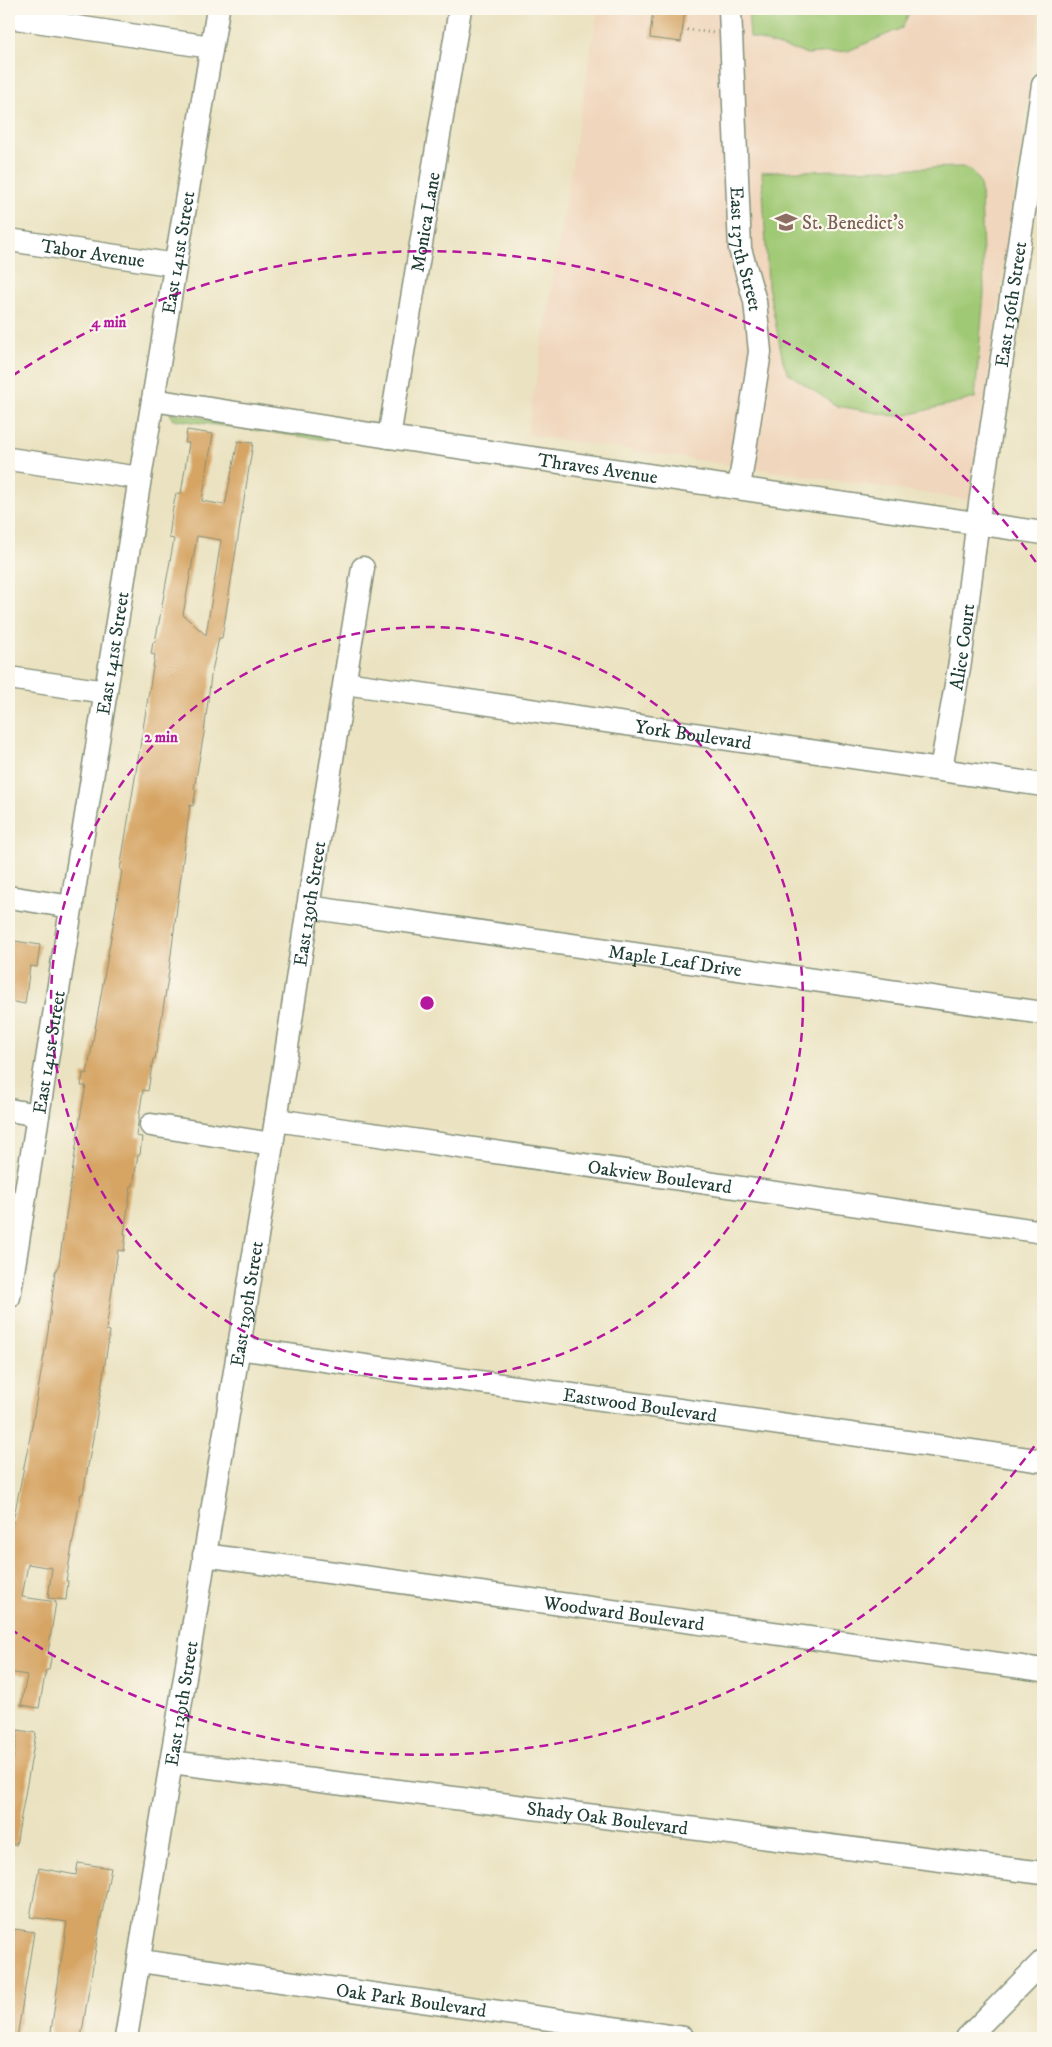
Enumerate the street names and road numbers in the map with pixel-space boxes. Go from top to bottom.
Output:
street label: Monica Lane [407,170,446,274]
street label: East 137th Street [724,186,766,313]
street label: East 141st Street [157,189,201,316]
street label: Tabor Avenue [39,235,147,273]
street label: East 136th Street [991,240,1032,369]
street label: Thraves Avenue [536,449,659,489]
street label: East 141st Street [92,590,135,717]
street label: Alice Court [945,602,980,692]
street label: York Boulevard [633,716,753,755]
street label: East 139th Street [289,839,332,968]
street label: Maple Leaf Drive [607,940,743,982]
street label: East 141st Street [28,989,71,1116]
street label: Oakview Boulevard [586,1156,734,1199]
street label: East 139th Street [226,1240,269,1368]
street label: Eastwood Boulevard [561,1384,719,1428]
street label: Woodward Boulevard [541,1592,706,1637]
street label: East 139th Street [161,1639,204,1768]
street label: Shady Oak Boulevard [525,1797,690,1841]
street label: Oak Park Boulevard [334,1979,488,2023]

